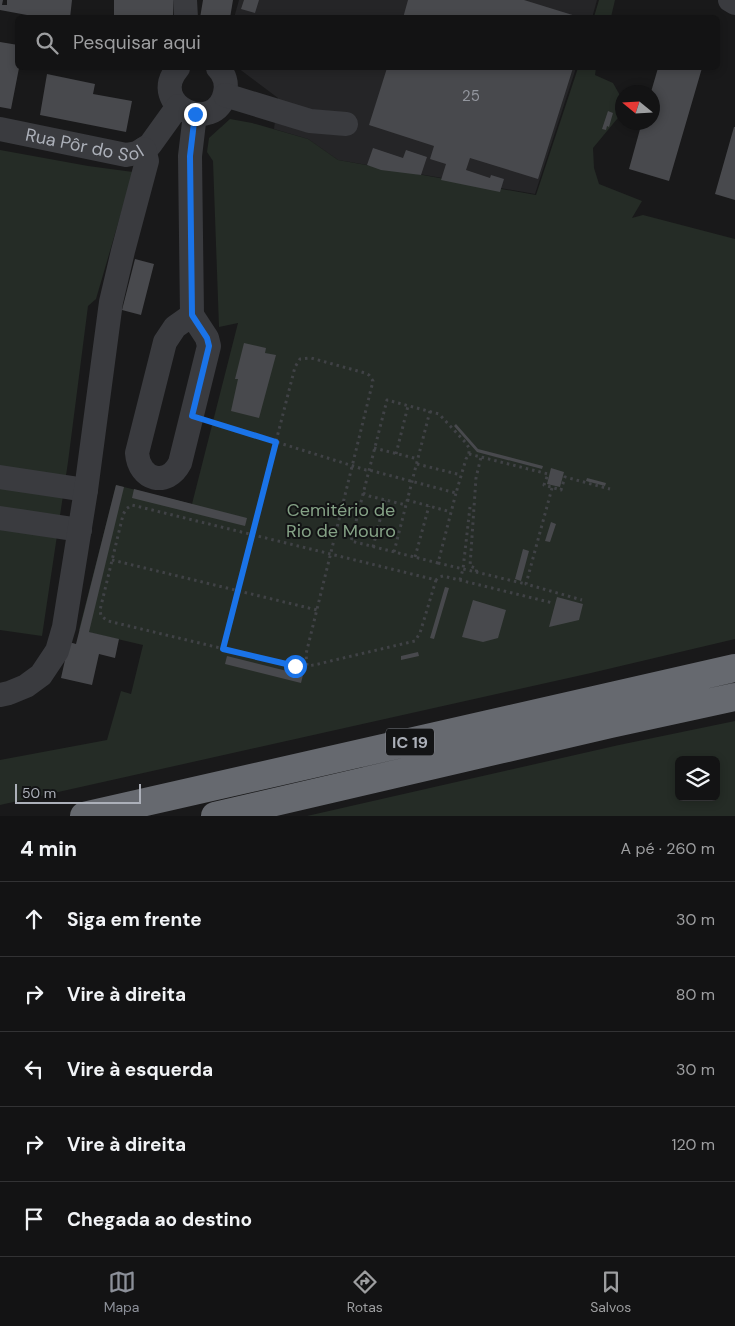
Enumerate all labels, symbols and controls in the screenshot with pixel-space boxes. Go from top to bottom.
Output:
search box [15,15,720,70]
icon: search [33,29,61,57]
text: Pesquisar aqui [73,30,201,55]
north arrow [615,85,660,130]
house number: 25 [462,86,480,106]
route end [184,103,207,126]
street label: Rua Pôr do Sol [23,123,148,167]
park label: Cemitério de Rio de Mouro [286,498,396,543]
route start [284,655,307,678]
road number: IC 19 [386,729,434,756]
map controls [675,756,720,801]
button: layers [675,756,720,801]
scale bar [15,781,141,804]
text: 50 m [22,784,56,802]
text: 4 min [20,835,77,863]
text: A pé · 260 m [621,838,715,859]
icon: ahead [20,905,48,933]
text: Siga em frente [67,907,202,932]
text: 30 m [676,909,715,930]
icon: right [20,980,48,1008]
text: Vire à direita [67,982,186,1007]
text: 80 m [676,984,715,1005]
icon: left [20,1055,48,1083]
text: Vire à esquerda [67,1057,213,1082]
text: 30 m [676,1059,715,1080]
icon: right [20,1130,48,1158]
text: Vire à direita [67,1132,186,1157]
text: 120 m [671,1134,715,1155]
icon: arrive [20,1205,48,1233]
text: Chegada ao destino [67,1207,252,1232]
tab: Mapa [104,1268,139,1316]
tab: Rotas [347,1268,383,1316]
tab: Salvos [590,1268,631,1316]

